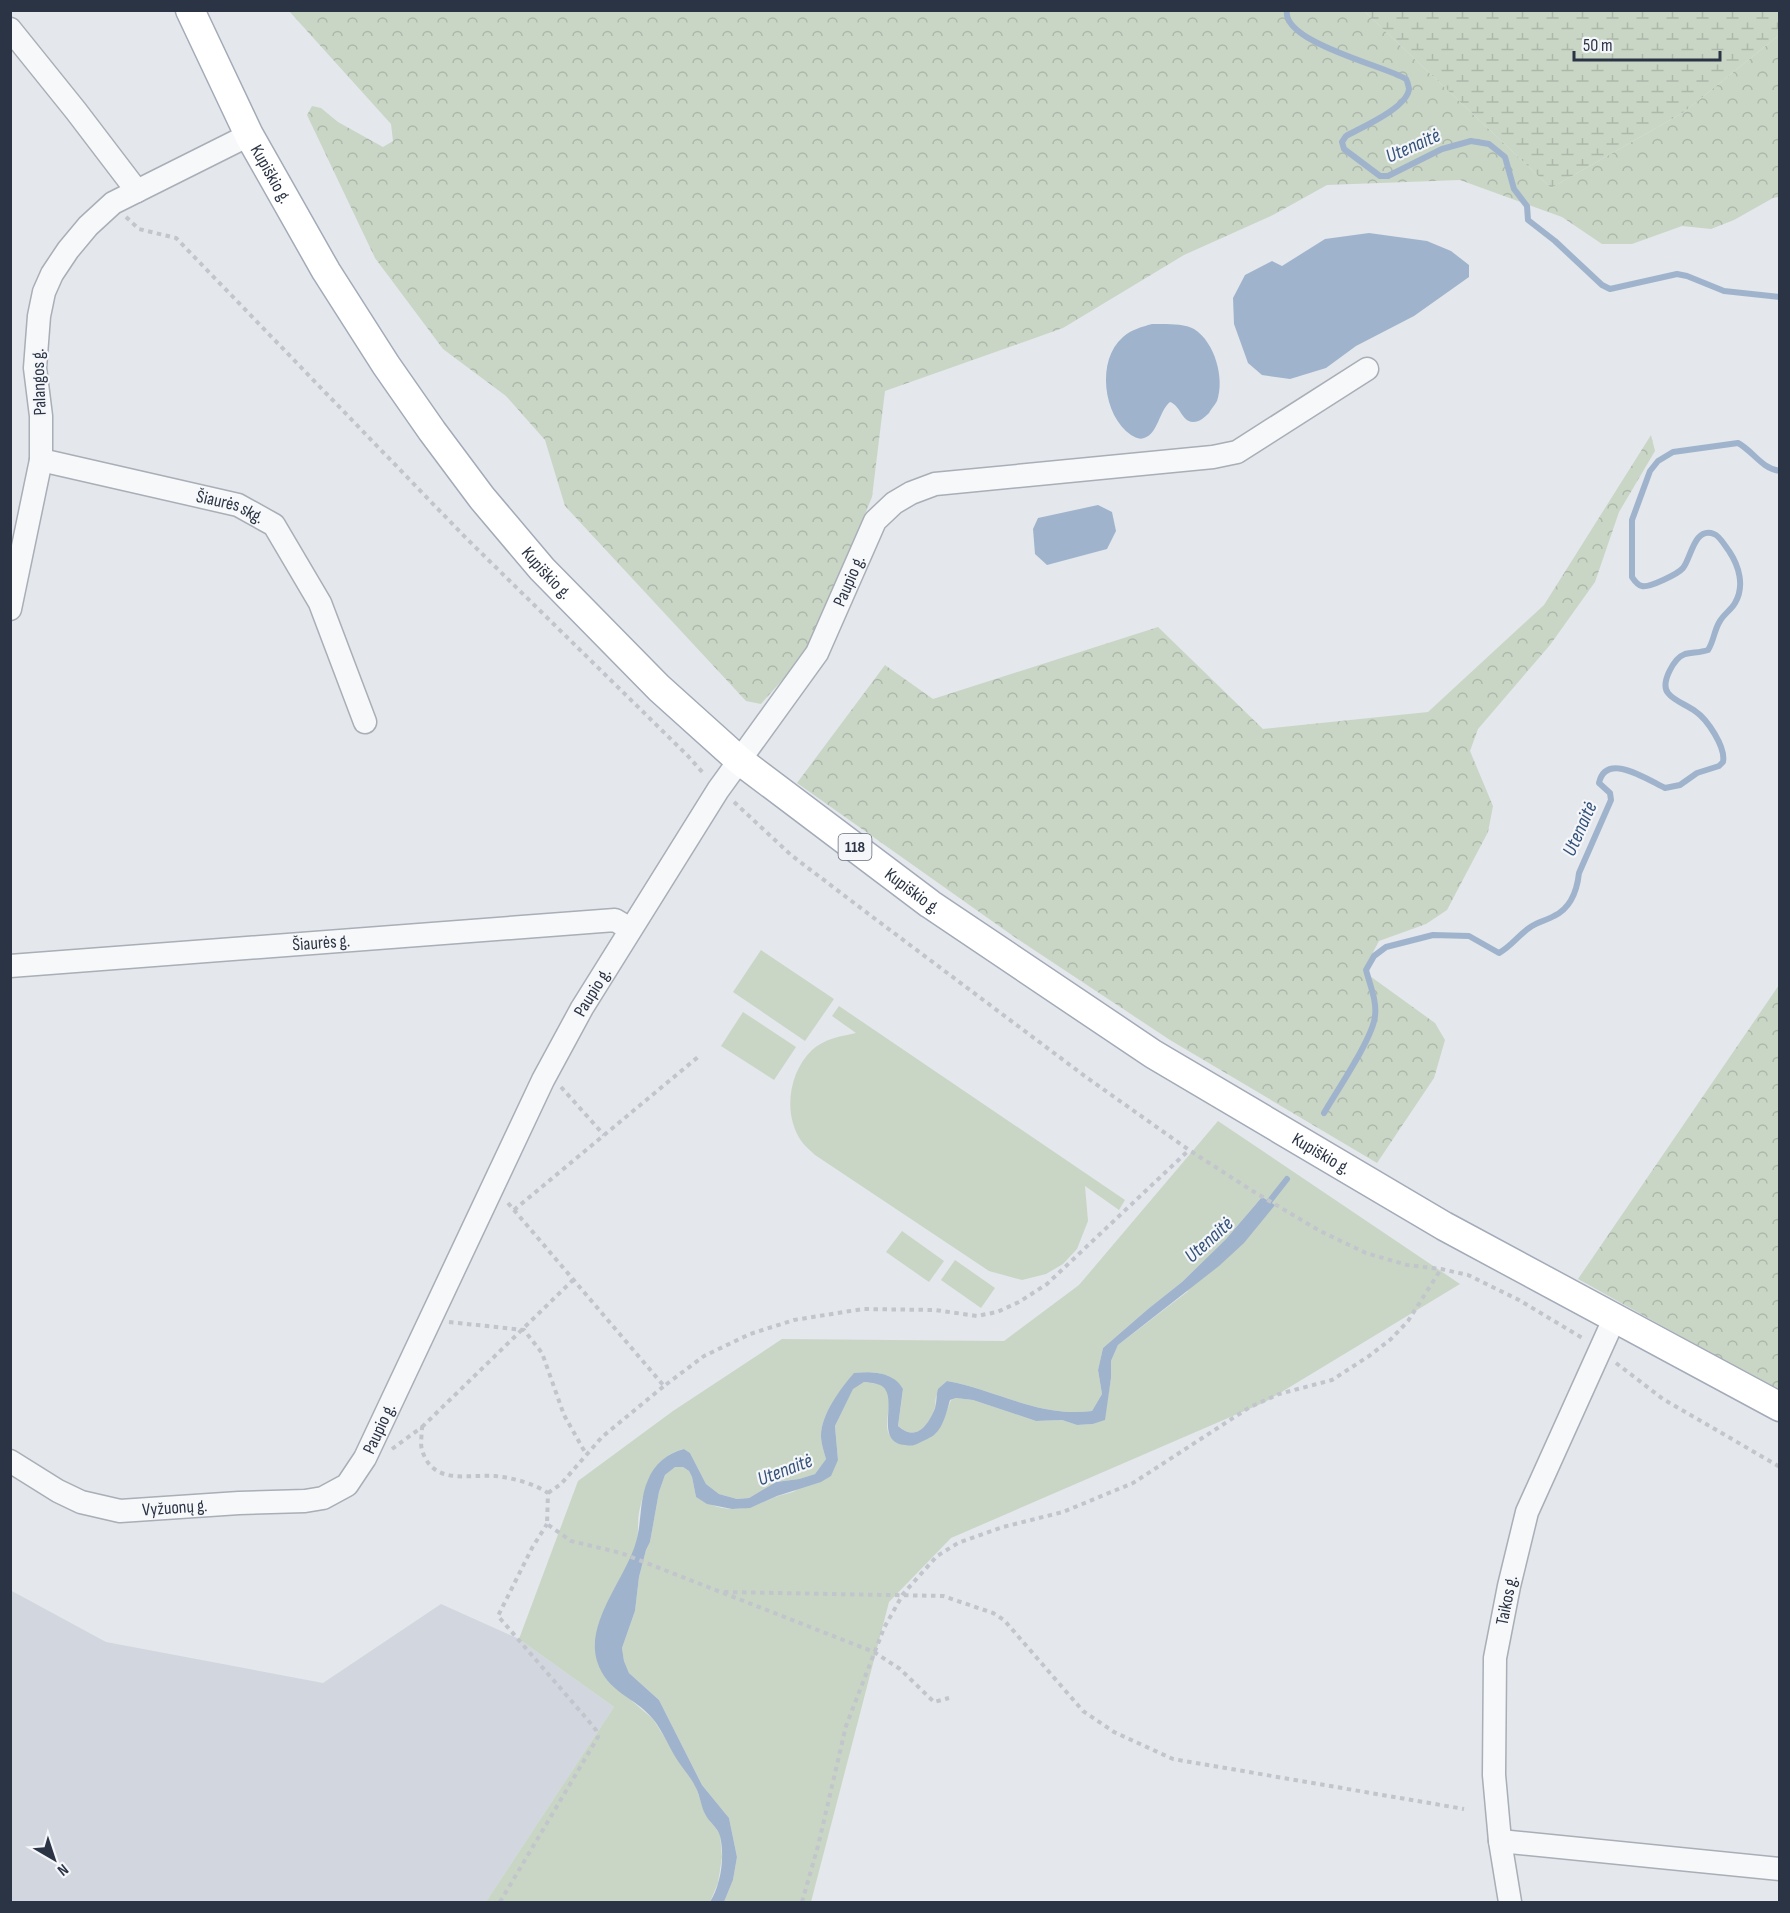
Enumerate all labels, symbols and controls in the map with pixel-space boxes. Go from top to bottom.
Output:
scale bar [1574,24,1720,62]
text: 50 m [1583,35,1613,56]
water label: Utenaitė [1382,123,1444,169]
street label: Kupiškio g. [246,141,296,207]
street label: Palangos g. [27,348,51,416]
street label: Šiaurės skg. [194,485,268,528]
street label: Kupiškio g. [517,542,576,603]
street label: Paupio g. [828,552,869,610]
water label: Utenaitė [1557,798,1603,860]
road number: 118 [838,834,872,860]
street label: Kupiškio g. [881,863,944,918]
street label: Šiaurės g. [292,930,351,955]
street label: Paupio g. [569,964,615,1020]
street label: Kupiškio g. [1288,1128,1354,1179]
water label: Utenaitė [1180,1212,1238,1268]
street label: Paupio g. [358,1400,400,1457]
water label: Utenaitė [754,1448,816,1491]
street label: Vyžuonų g. [141,1495,208,1520]
street label: Taikos g. [1491,1573,1522,1627]
north arrow [24,1829,84,1889]
text: N [53,1859,72,1880]

